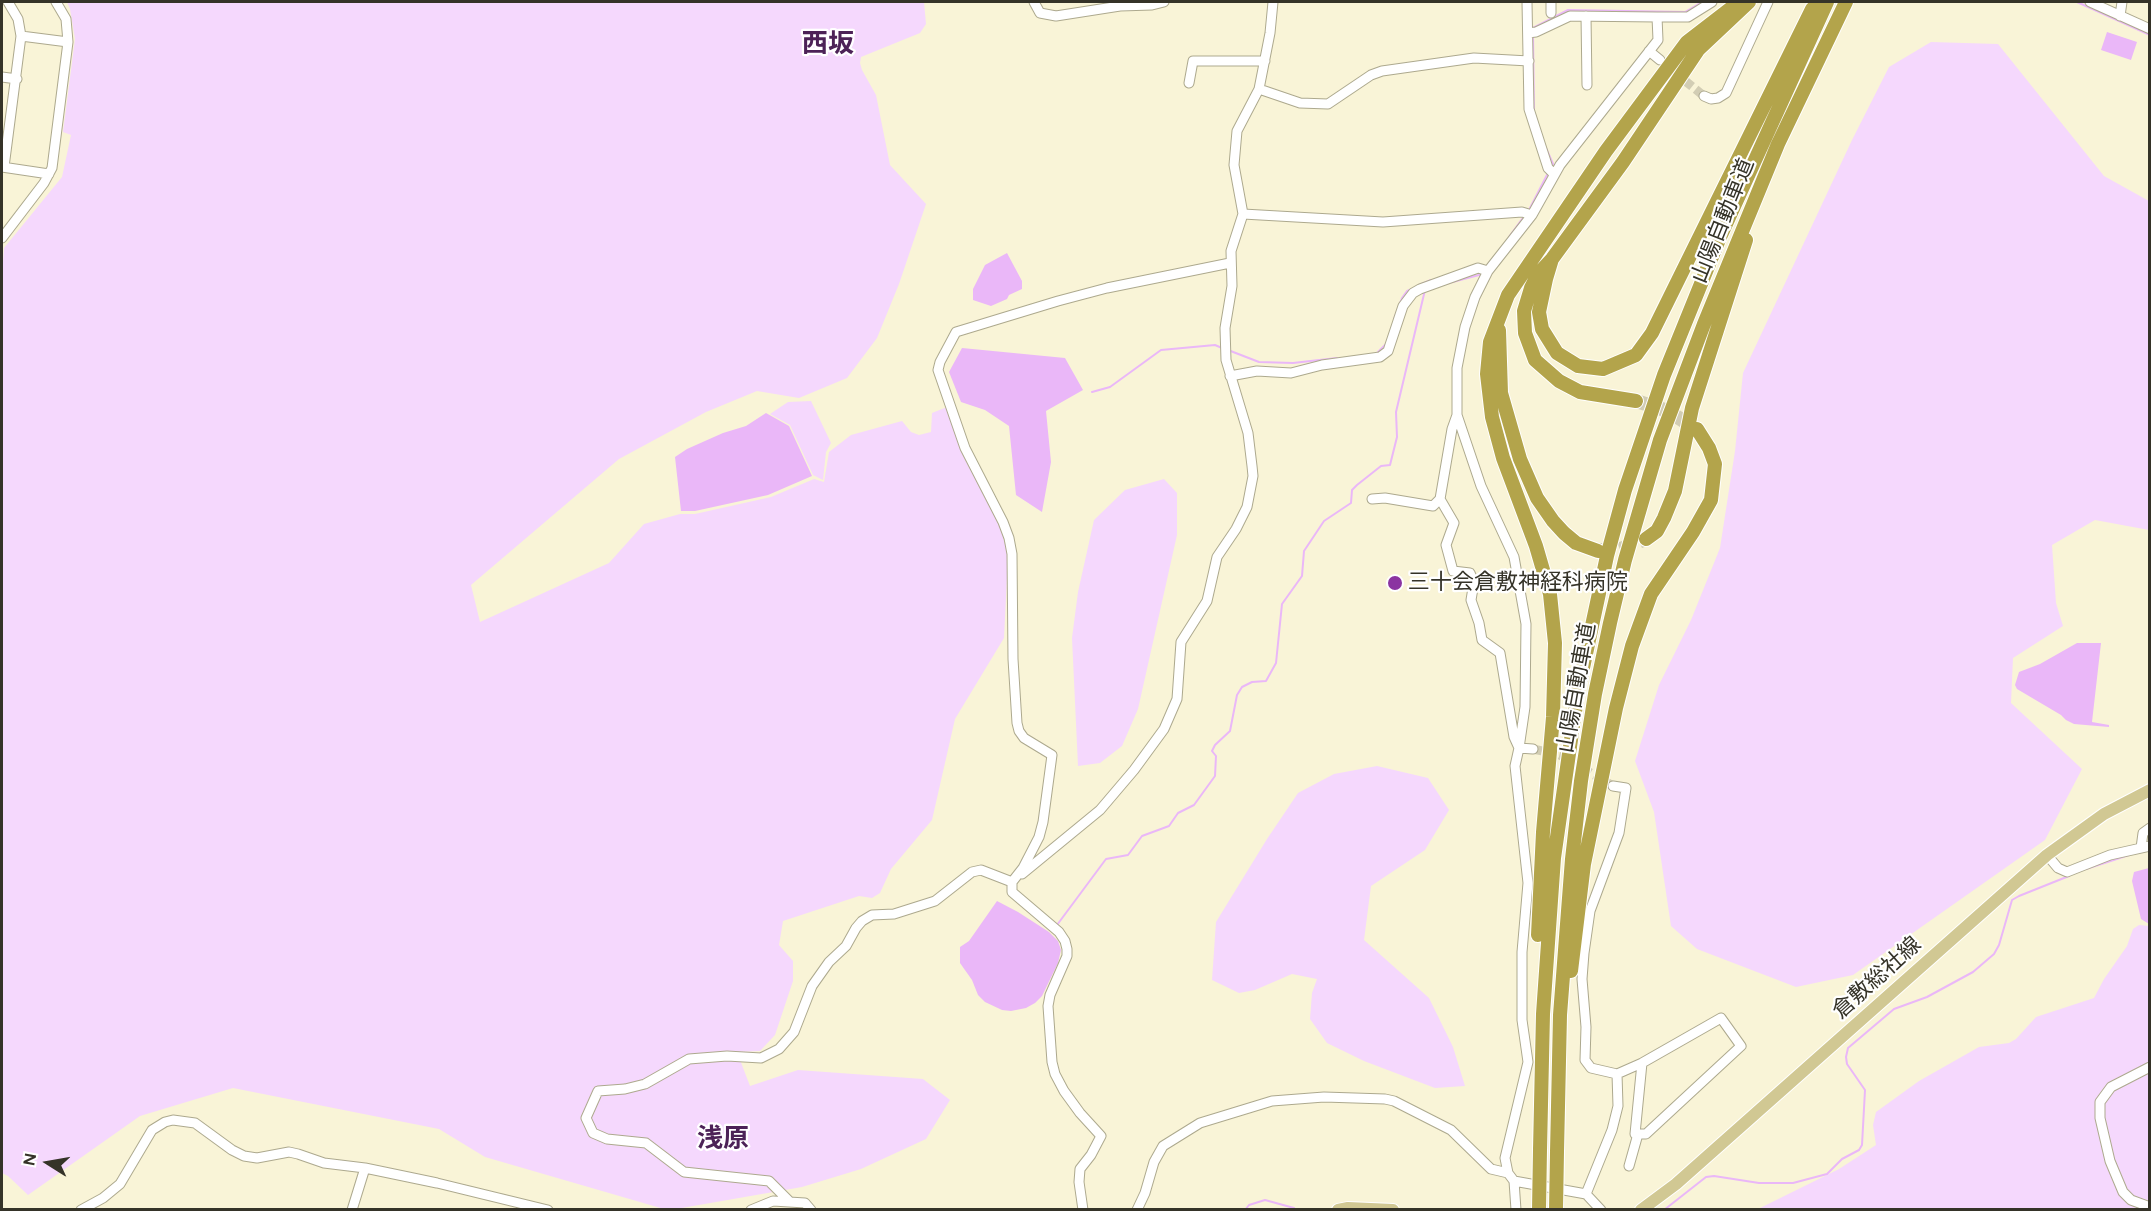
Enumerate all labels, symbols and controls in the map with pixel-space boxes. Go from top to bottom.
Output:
district label: 西坂 [802,28,854,60]
street label: 山陽自動車道 [1686,155,1760,287]
place label: 三十会倉敷神経科病院 [1408,570,1628,596]
marker: 三十会倉敷神経科病院 [1386,574,1404,592]
street label: 山陽自動車道 [1553,621,1601,755]
street label: 倉敷総社線 [1827,931,1927,1025]
district label: 浅原 [697,1123,749,1155]
north arrow [18,1133,78,1193]
text: N [19,1152,40,1167]

